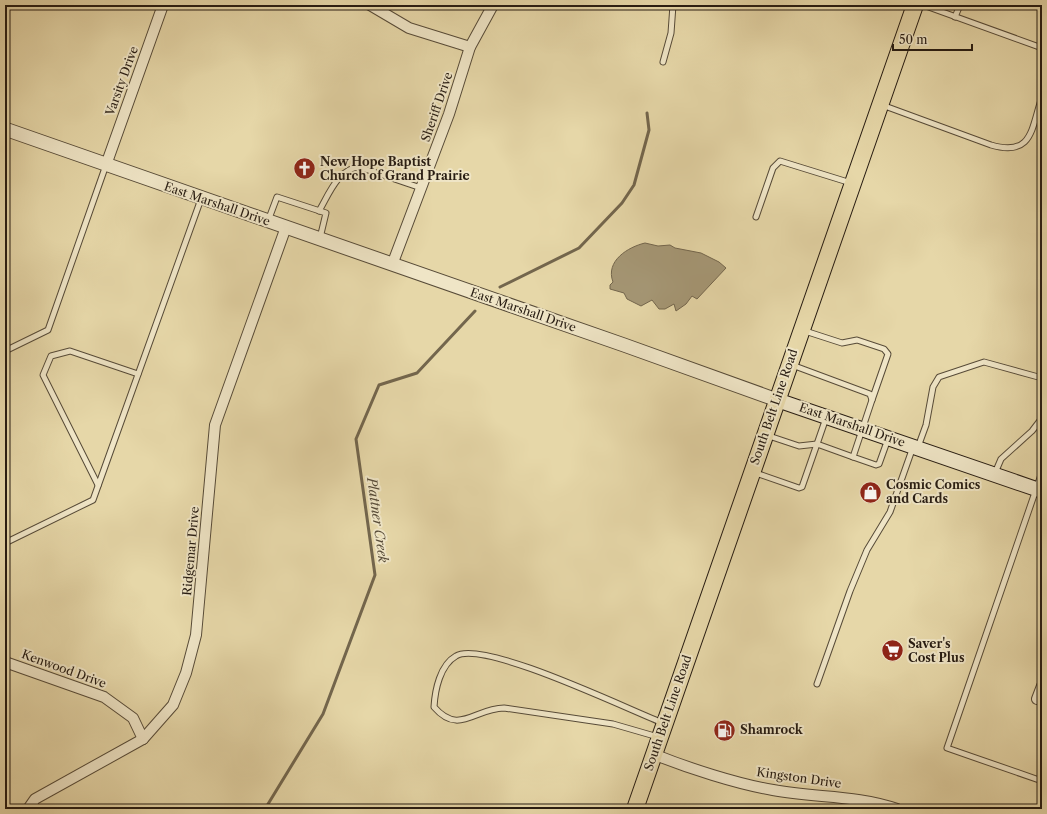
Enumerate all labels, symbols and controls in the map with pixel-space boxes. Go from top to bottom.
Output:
scale bar [893,26,972,52]
text: 50 m [899,32,928,47]
street label: Varsity Drive [102,44,141,119]
street label: Sheriff Drive [418,70,456,144]
place label: New Hope Baptist Church of Grand Prairie [320,154,470,183]
church icon: New Hope Baptist Church of Grand Prairie [292,156,318,182]
street label: East Marshall Drive [162,178,272,229]
street label: East Marshall Drive [468,284,578,335]
street label: South Belt Line Road [747,346,801,467]
street label: East Marshall Drive [797,399,907,450]
water label: Plattner Creek [364,475,392,564]
place label: Cosmic Comics and Cards [886,477,981,506]
shop icon: Cosmic Comics and Cards [857,479,883,505]
street label: Ridgemar Drive [179,505,202,596]
place label: Saver's Cost Plus [908,636,965,665]
supermarket icon: Saver's Cost Plus [880,638,906,664]
street label: Kenwood Drive [20,646,109,691]
street label: South Belt Line Road [641,652,695,773]
fuel station icon: Shamrock [712,717,738,743]
place label: Shamrock [740,722,804,737]
street label: Kingston Drive [756,764,843,791]

